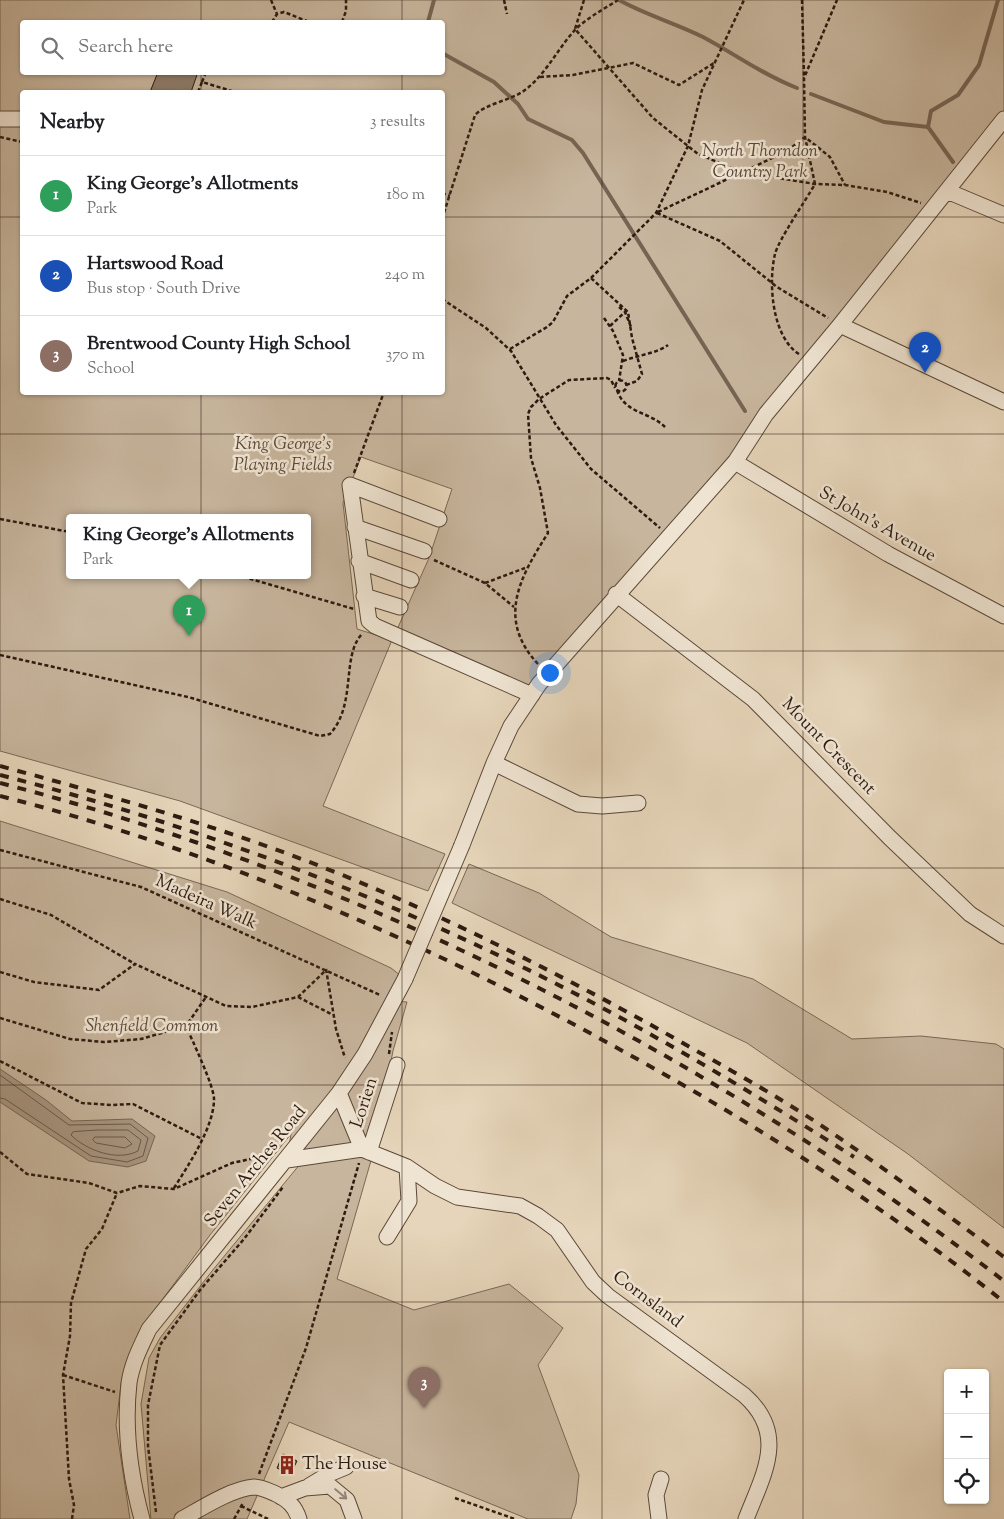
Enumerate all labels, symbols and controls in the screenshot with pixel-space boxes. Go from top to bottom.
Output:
search box [20,20,445,75]
icon: search [38,34,66,62]
text: Search here [78,34,173,61]
text: Nearby [40,108,105,138]
text: 3 results [370,111,425,134]
park label: North Thorndon Country Park [702,139,819,186]
text: King George's Allotments [87,171,298,198]
text: 1 [53,184,59,207]
text: 180 m [386,184,425,207]
text: Park [87,198,118,221]
text: Hartswood Road [87,251,224,278]
text: 2 [52,264,60,287]
text: 240 m [384,264,425,287]
text: Bus stop · South Drive [87,278,240,301]
text: Brentwood County High School [87,331,350,358]
pin: 2 [909,332,941,373]
text: 3 [53,344,59,367]
text: 370 m [386,344,425,367]
text: School [87,358,135,381]
park label: King George's Playing Fields [234,432,332,479]
street label: St John's Avenue [813,481,941,569]
popup [66,514,311,579]
text: King George's Allotments [83,522,294,549]
text: Park [83,549,114,572]
pin: 1 [173,595,205,636]
your location [537,660,563,686]
street label: Mount Crescent [775,692,881,802]
street label: Madeira Walk [151,869,261,937]
park label: Shenfield Common [85,1014,219,1040]
street label: Lorien [345,1074,385,1132]
street label: Seven Arches Road [199,1101,313,1233]
street label: Cornsland [606,1265,688,1335]
pin: 3 [408,1367,440,1408]
map controls [944,1369,989,1504]
button: + [944,1369,989,1414]
button: − [944,1414,989,1459]
place label: The House [302,1452,387,1478]
building icon: The House [276,1454,298,1476]
button: locate [944,1459,989,1504]
one-way arrow [334,1489,347,1500]

